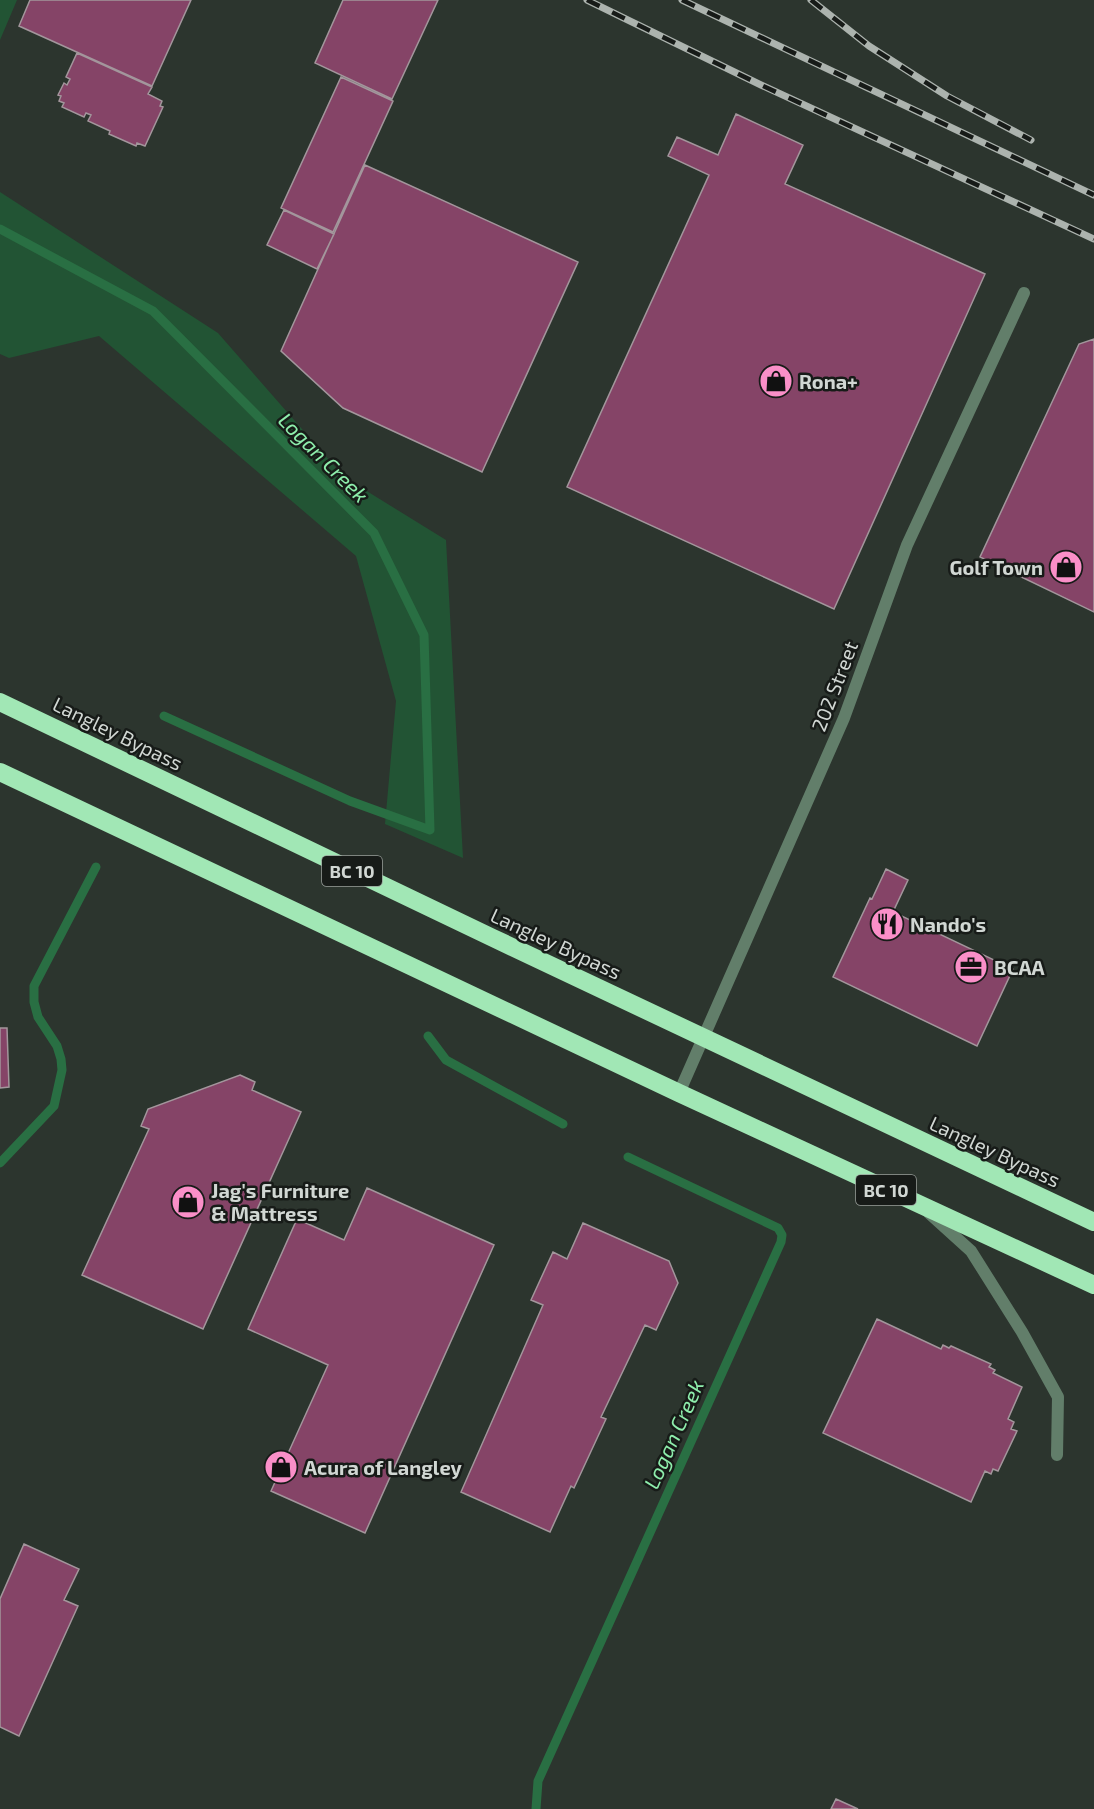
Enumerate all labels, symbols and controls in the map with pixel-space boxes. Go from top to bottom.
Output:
shop icon: Rona+ [758,363,794,399]
place label: Rona+ [799,369,858,393]
water label: Logan Creek [274,407,374,507]
shop icon: Golf Town [1048,549,1084,585]
place label: Golf Town [950,555,1043,579]
street label: 202 Street [806,637,862,734]
street label: Langley Bypass [49,691,187,775]
road number: BC 10 [322,856,382,886]
street label: Langley Bypass [487,902,625,984]
restaurant icon: Nando's [869,906,905,942]
place label: Nando's [910,912,986,936]
office icon: BCAA [953,949,989,985]
place label: BCAA [994,955,1046,979]
street label: Langley Bypass [926,1110,1064,1192]
road number: BC 10 [856,1175,916,1205]
place label: Jag's Furniture & Mattress [211,1178,349,1225]
shop icon: Jag's Furniture & Mattress [170,1184,206,1220]
water label: Logan Creek [638,1375,708,1492]
shop icon: Acura of Langley [263,1449,299,1485]
place label: Acura of Langley [304,1455,463,1480]

